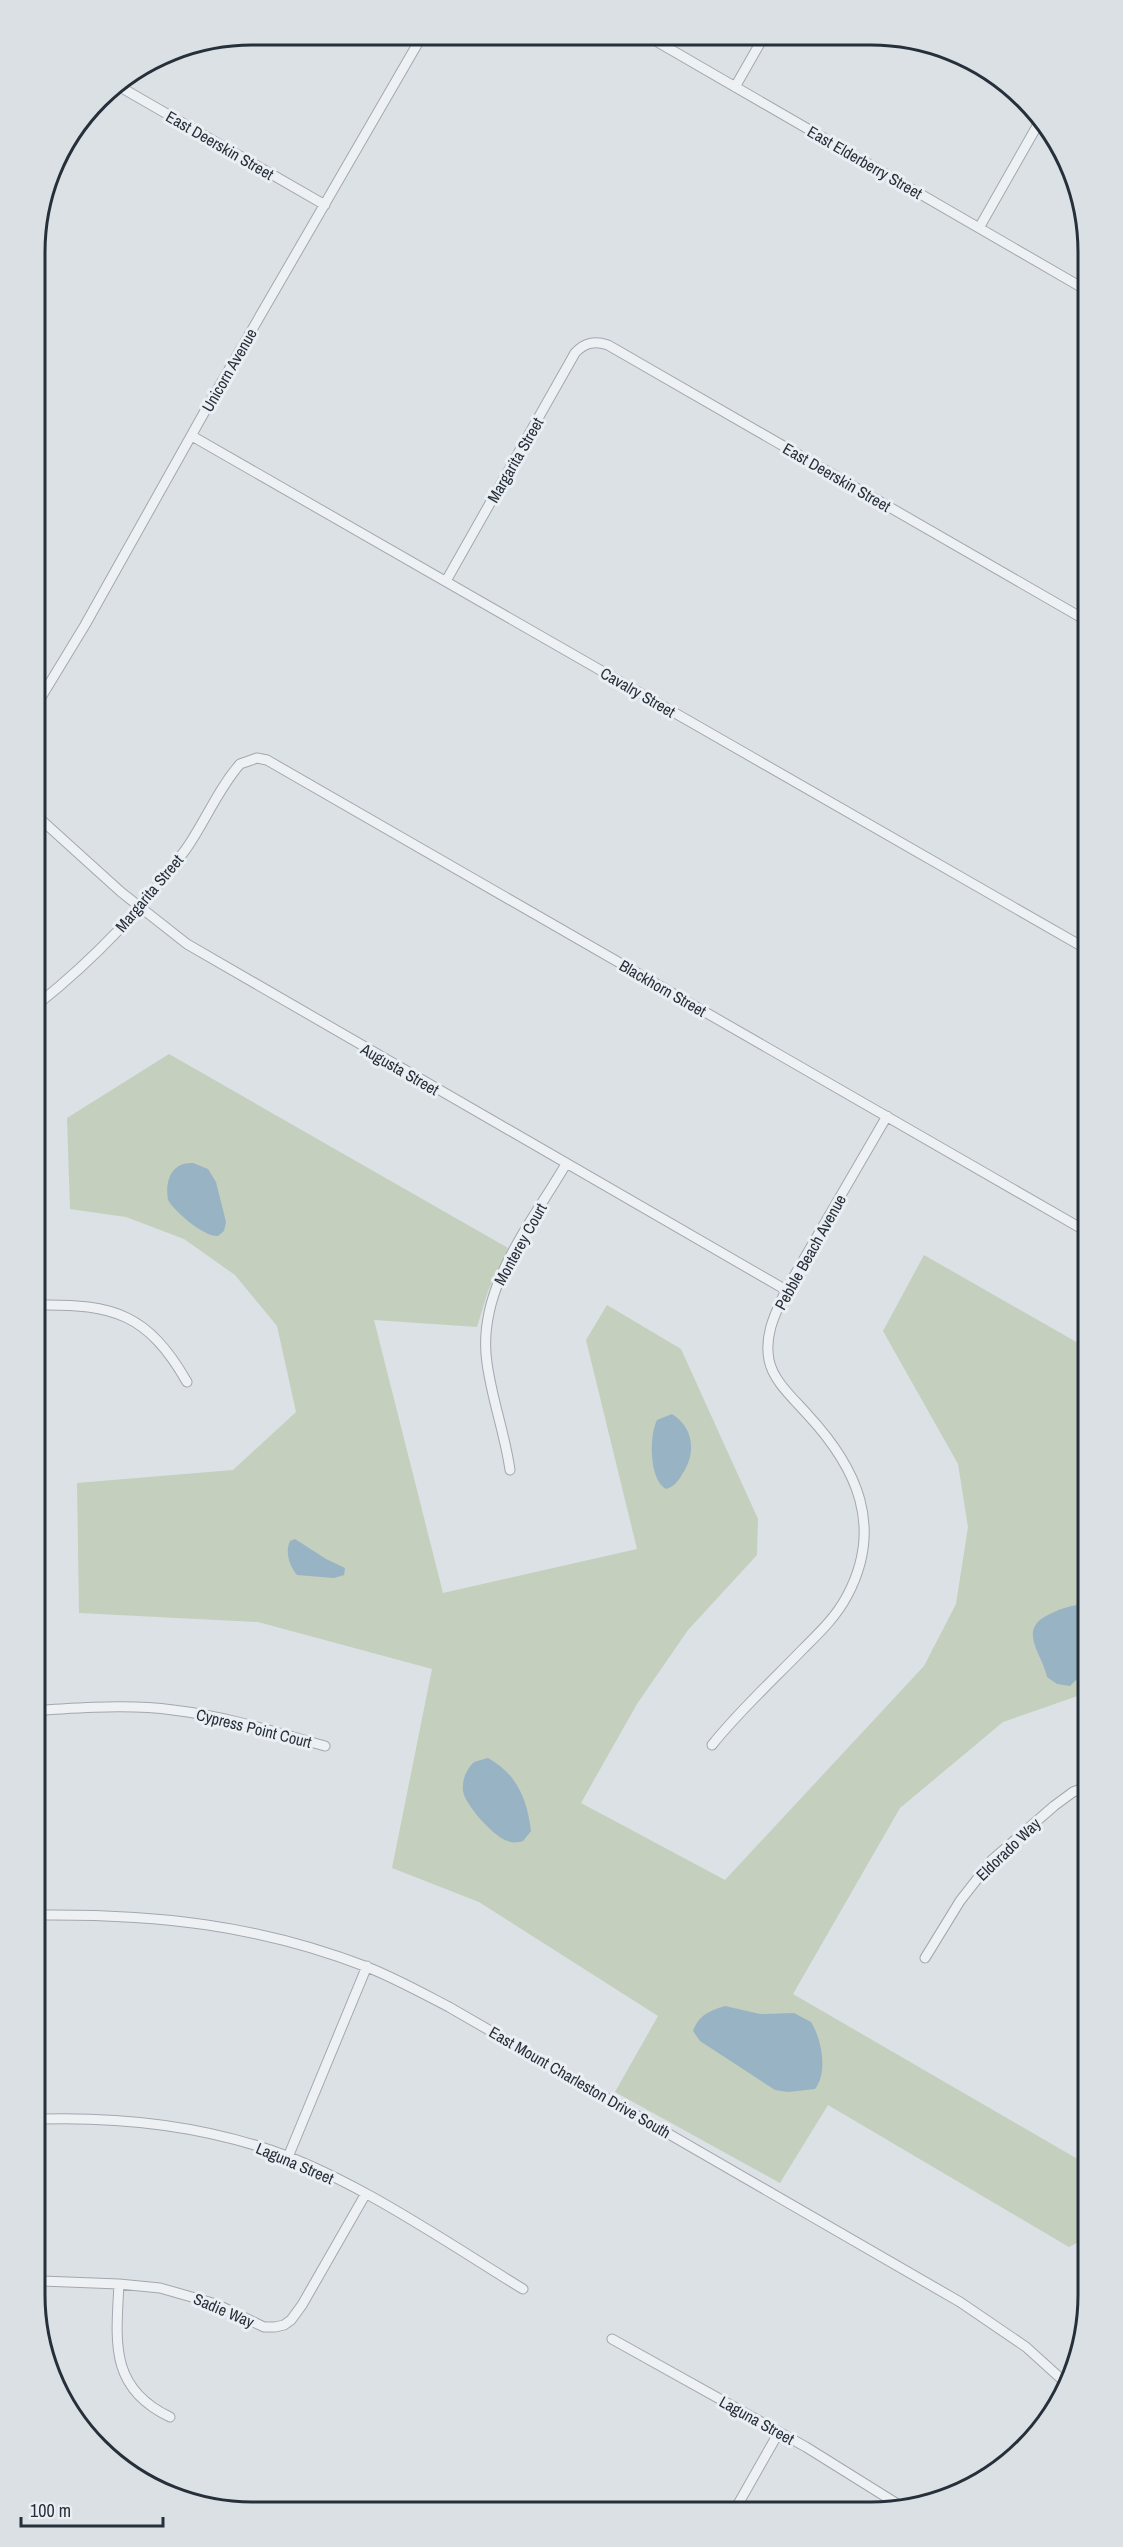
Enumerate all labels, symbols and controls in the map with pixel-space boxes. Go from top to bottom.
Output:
street label: East Deerskin Street [162,105,278,185]
street label: East Elderberry Street [804,120,927,204]
street label: Unicorn Avenue [196,324,262,416]
street label: Margarita Street [482,413,548,507]
street label: East Deerskin Street [779,437,895,517]
street label: Cavalry Street [597,662,680,722]
street label: Margarita Street [110,849,188,936]
street label: Blackhorn Street [615,954,711,1022]
street label: Augusta Street [356,1037,443,1100]
street label: Pebble Beach Avenue [769,1190,851,1314]
street label: Monterey Court [488,1199,552,1289]
street label: Cypress Point Court [194,1703,314,1753]
street label: Eldorado Way [971,1812,1045,1885]
street label: East Mount Charleston Drive South [485,2021,675,2143]
street label: Laguna Street [253,2137,338,2189]
street label: Sadie Way [190,2287,258,2333]
street label: Laguna Street [716,2390,799,2450]
scale bar [21,2490,164,2528]
text: 100 m [30,2498,71,2523]

